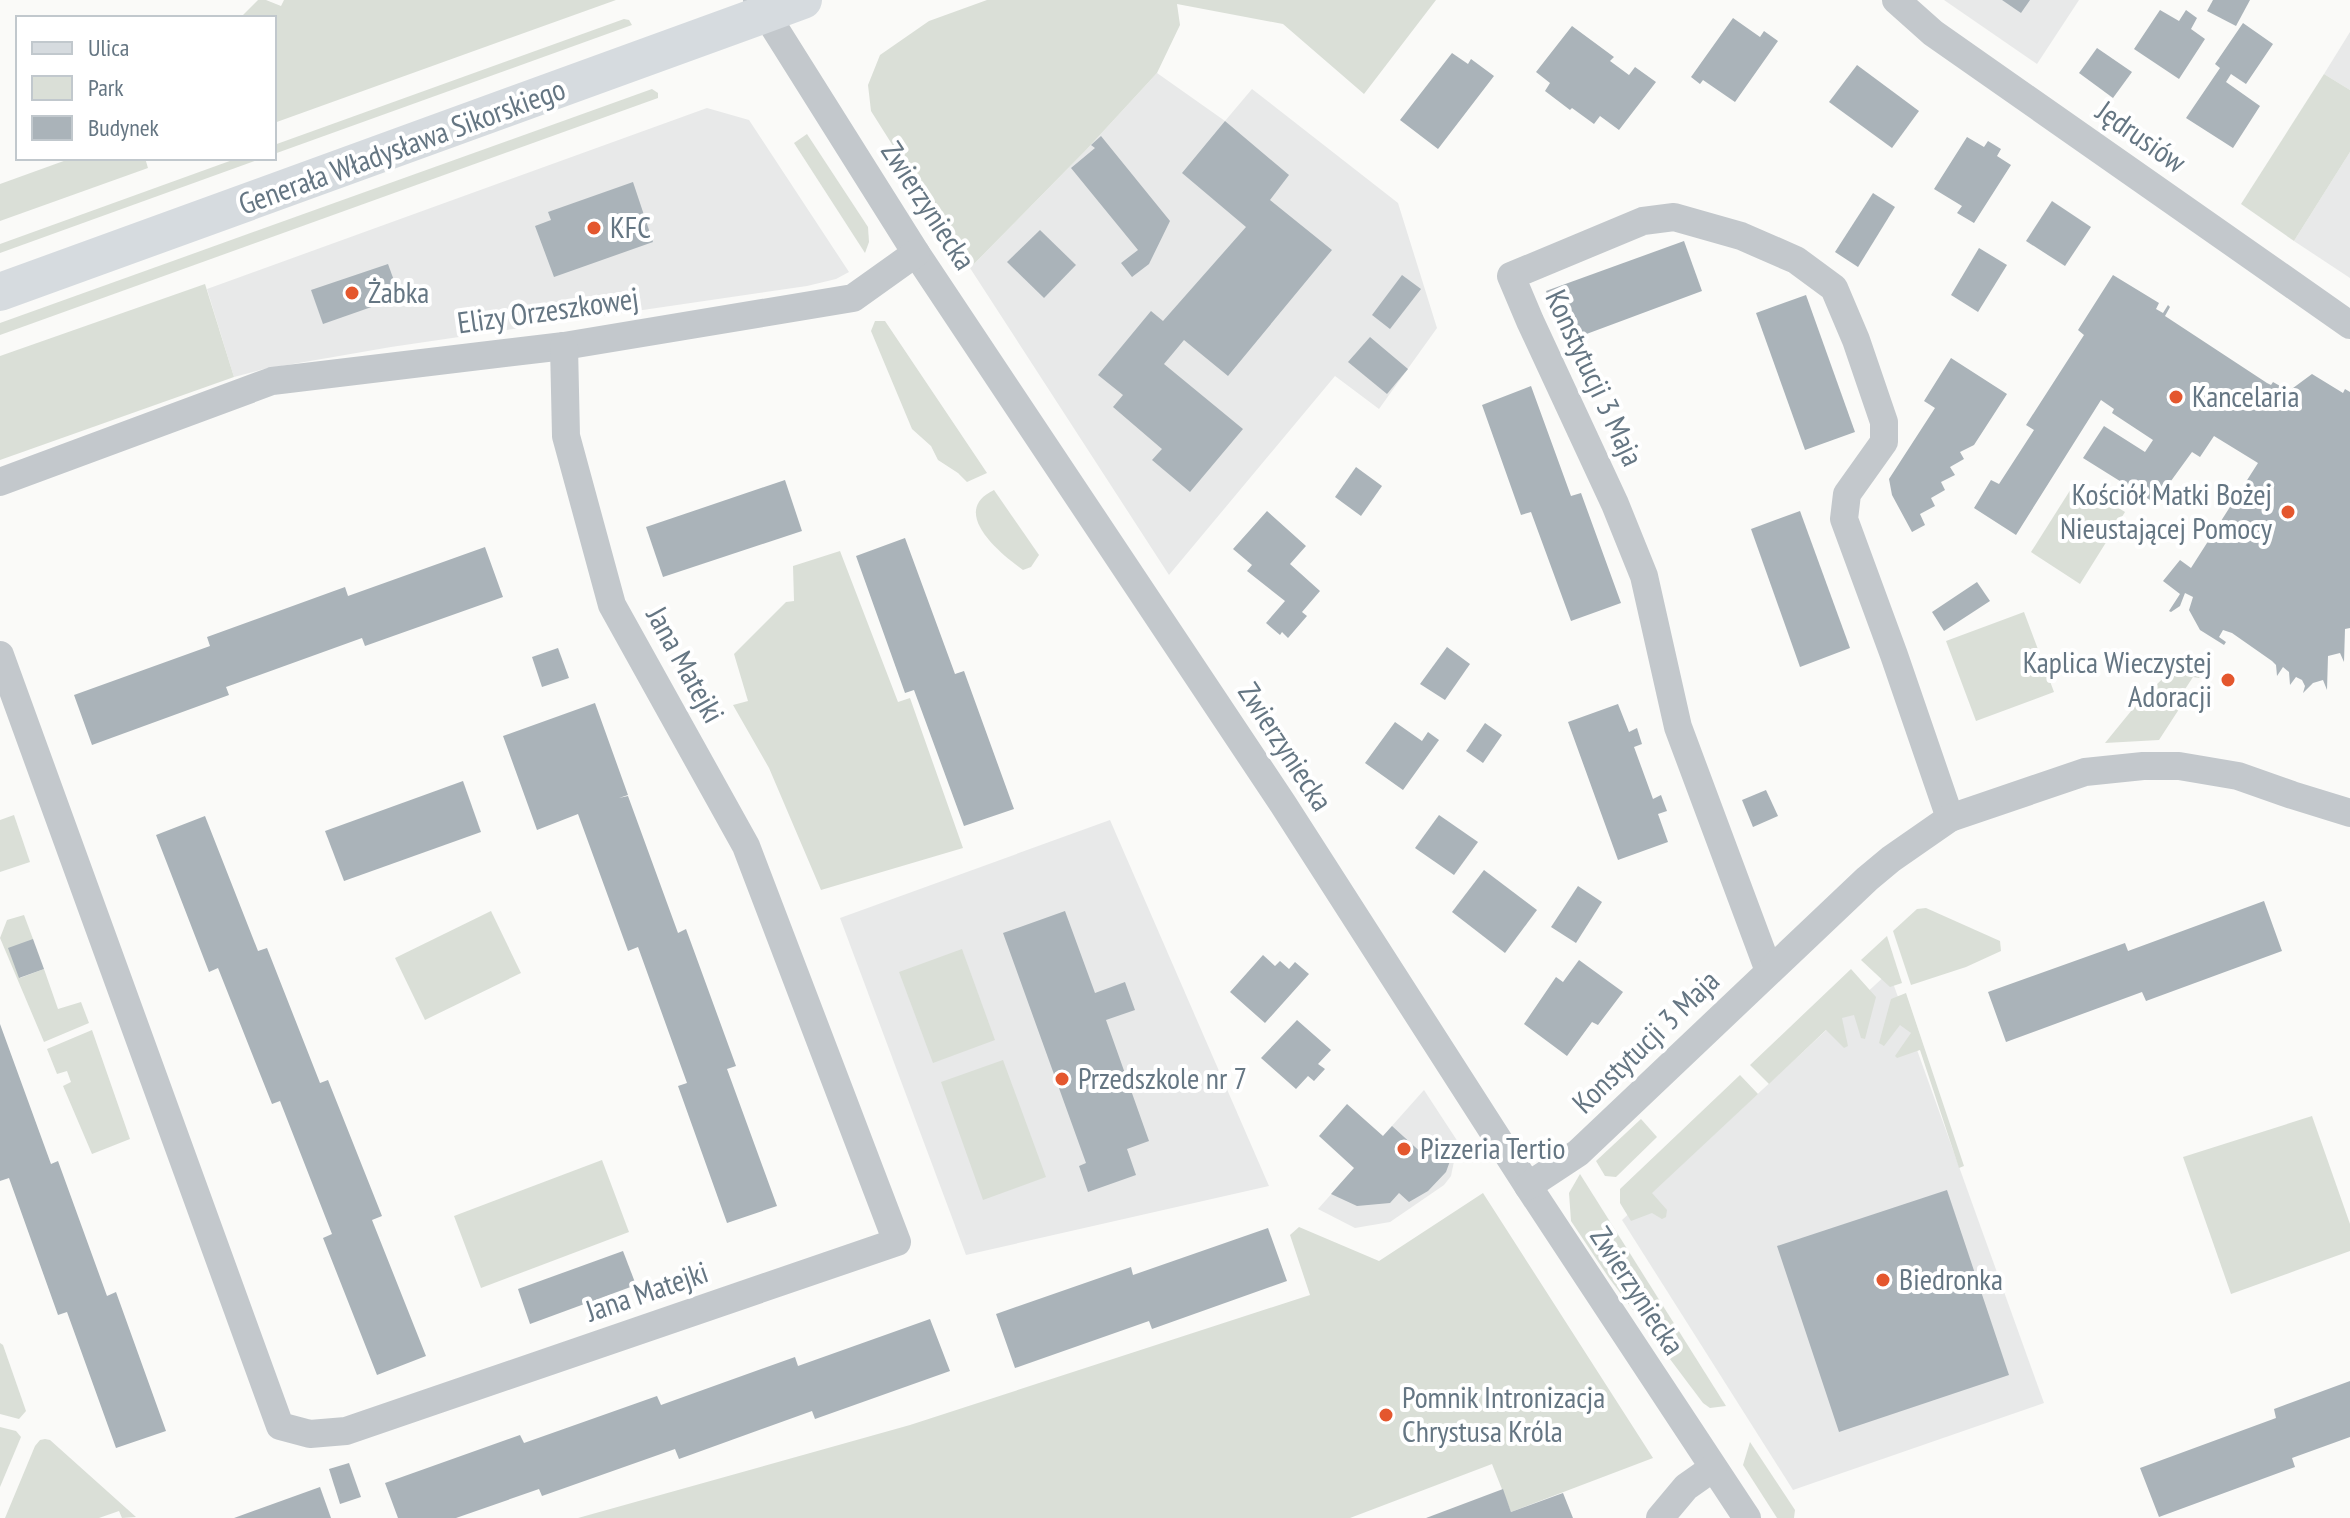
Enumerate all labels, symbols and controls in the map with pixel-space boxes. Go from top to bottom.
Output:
legend [16,16,276,160]
text: Ulica [88,32,129,63]
street label: Generała Władysława Sikorskiego [233,68,570,223]
text: Park [88,72,124,103]
street label: Jędrusiów [2089,90,2195,181]
text: Budynek [88,112,160,143]
street label: Zwierzyniecka [873,134,985,277]
place label: KFC [610,207,651,246]
marker: KFC [585,219,603,237]
place label: Żabka [368,272,429,311]
street label: Elizy Orzeszkowej [455,278,641,342]
street label: Konstytucji 3 Maja [1538,283,1653,472]
marker: Żabka [343,284,361,302]
place label: Kancelaria [2192,376,2300,415]
marker: Kancelaria [2167,388,2185,406]
place label: Kościół Matki Bożej Nieustającej Pomocy [2060,474,2273,547]
marker: Kościół Matki Bożej Nieustającej Pomocy [2279,503,2297,521]
street label: Jana Matejki [638,598,734,729]
place label: Kaplica Wieczystej Adoracji [2023,642,2212,715]
marker: Kaplica Wieczystej Adoracji [2219,671,2237,689]
street label: Zwierzyniecka [1230,675,1342,818]
street label: Konstytucji 3 Maja [1563,961,1727,1121]
place label: Przedszkole nr 7 [1078,1058,1247,1097]
marker: Przedszkole nr 7 [1053,1070,1071,1088]
place label: Pizzeria Tertio [1420,1128,1565,1167]
marker: Pizzeria Tertio [1395,1140,1413,1158]
street label: Zwierzyniecka [1582,1219,1694,1362]
street label: Jana Matejki [579,1251,713,1330]
place label: Biedronka [1899,1259,2003,1298]
marker: Biedronka [1874,1271,1892,1289]
place label: Pomnik Intronizacja Chrystusa Króla [1402,1377,1605,1450]
marker: Pomnik Intronizacja Chrystusa Króla [1377,1406,1395,1424]

